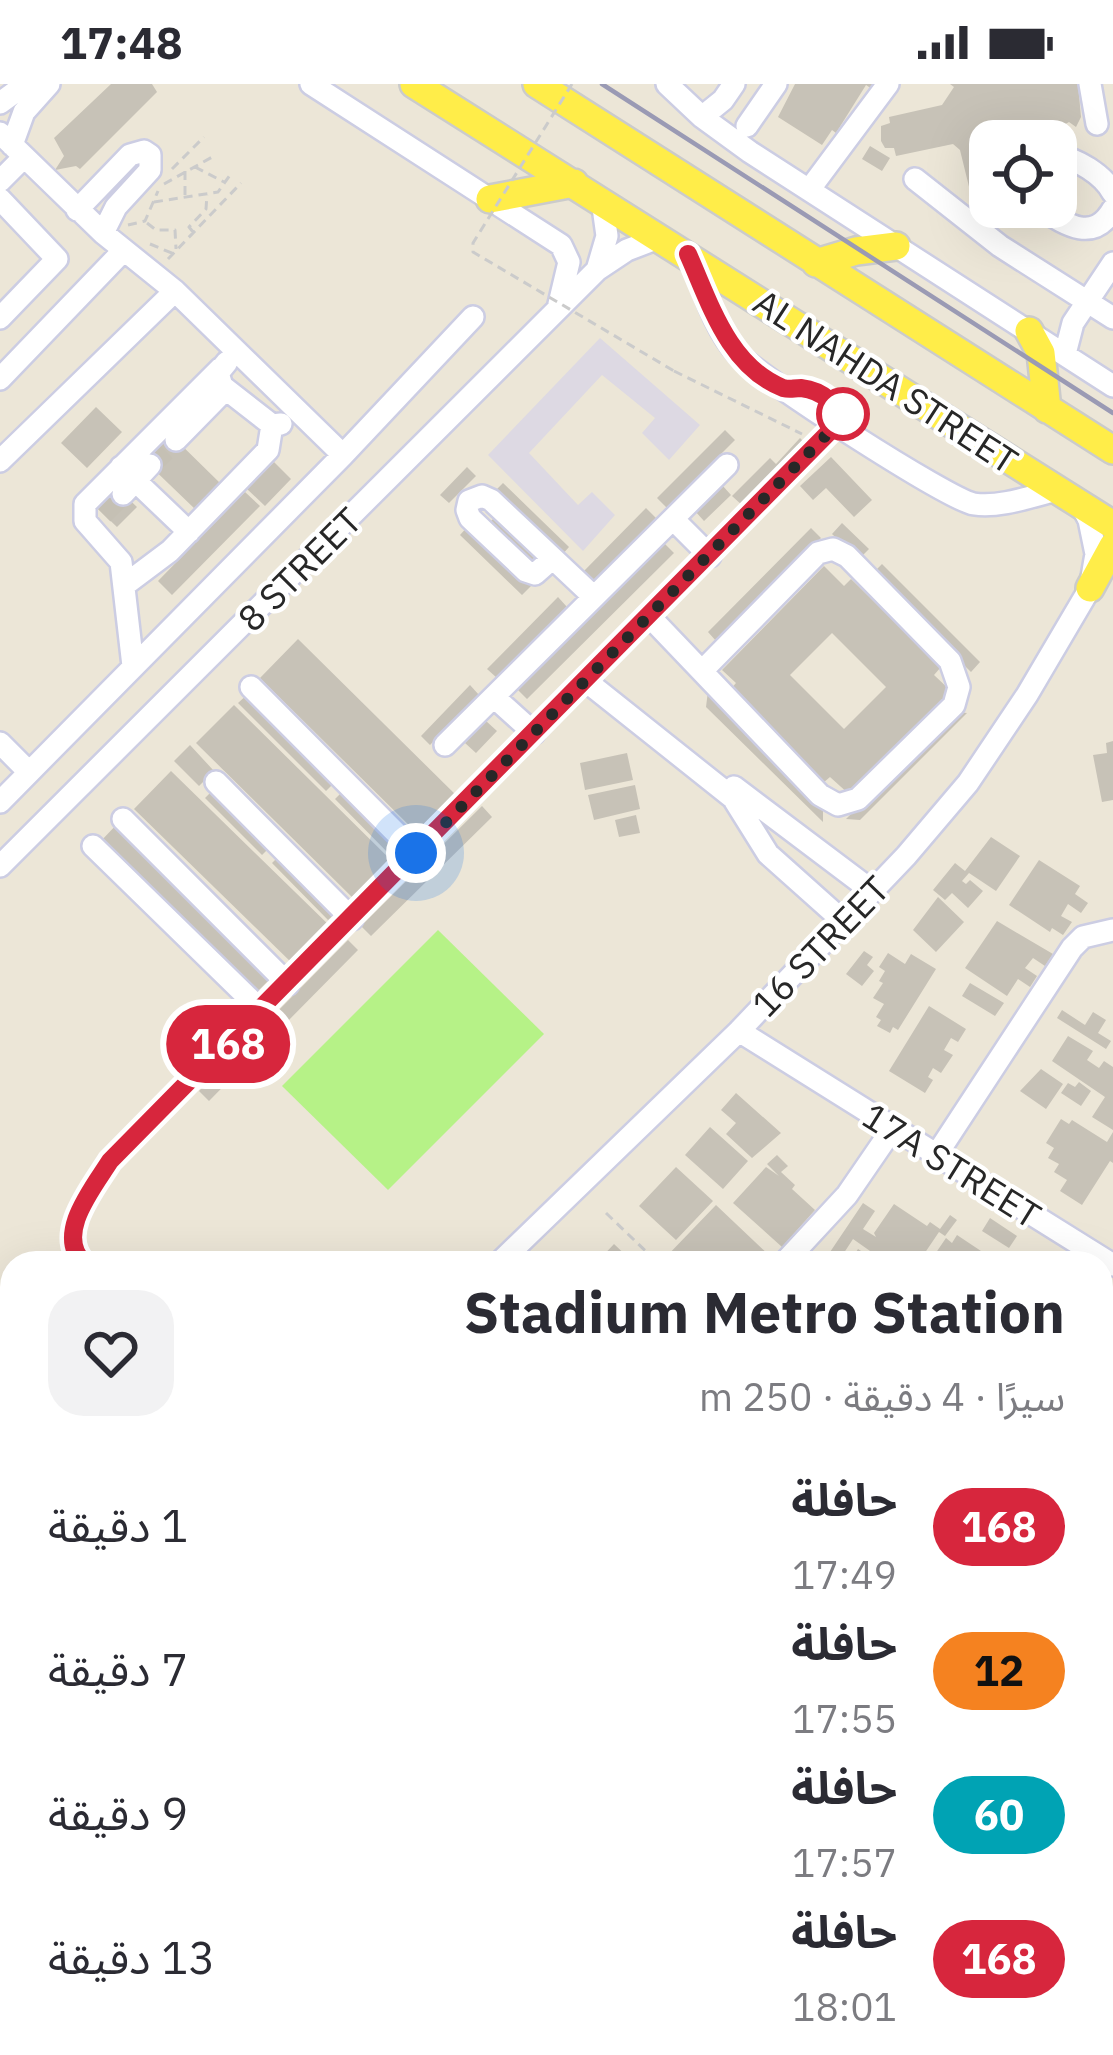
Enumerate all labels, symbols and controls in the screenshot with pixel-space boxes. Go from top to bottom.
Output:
text: 17:48 [60,13,183,71]
map controls [969,120,1077,228]
button: locate [969,120,1077,228]
street label: AL NAHDA STREET [745,278,1027,484]
unlabelled marker [818,389,868,439]
street label: 8 STREET [227,497,371,641]
your location [386,823,446,883]
street label: 16 STREET [741,866,899,1026]
line badge: 168 [159,1005,297,1083]
text: 168 [190,1016,266,1071]
street label: 17A STREET [854,1092,1050,1238]
text: Stadium Metro Station [464,1275,1065,1349]
button: heart [48,1290,174,1416]
text: سيرًا · 4 دقيقة · 250 m [699,1371,1065,1422]
text: حافلة [791,1470,897,1528]
text: 1 دقيقة [48,1496,188,1554]
text: 168 [961,1499,1037,1554]
text: 17:49 [792,1549,897,1600]
text: حافلة [791,1614,897,1672]
text: 7 دقيقة [48,1640,188,1698]
text: 12 [974,1643,1024,1698]
text: 17:55 [792,1693,897,1744]
text: حافلة [791,1758,897,1816]
text: 9 دقيقة [48,1784,188,1842]
text: 60 [974,1787,1024,1842]
text: 17:57 [792,1837,897,1888]
text: حافلة [791,1902,897,1960]
text: 13 دقيقة [48,1928,215,1986]
text: 168 [961,1931,1037,1986]
text: 18:01 [792,1981,897,2032]

